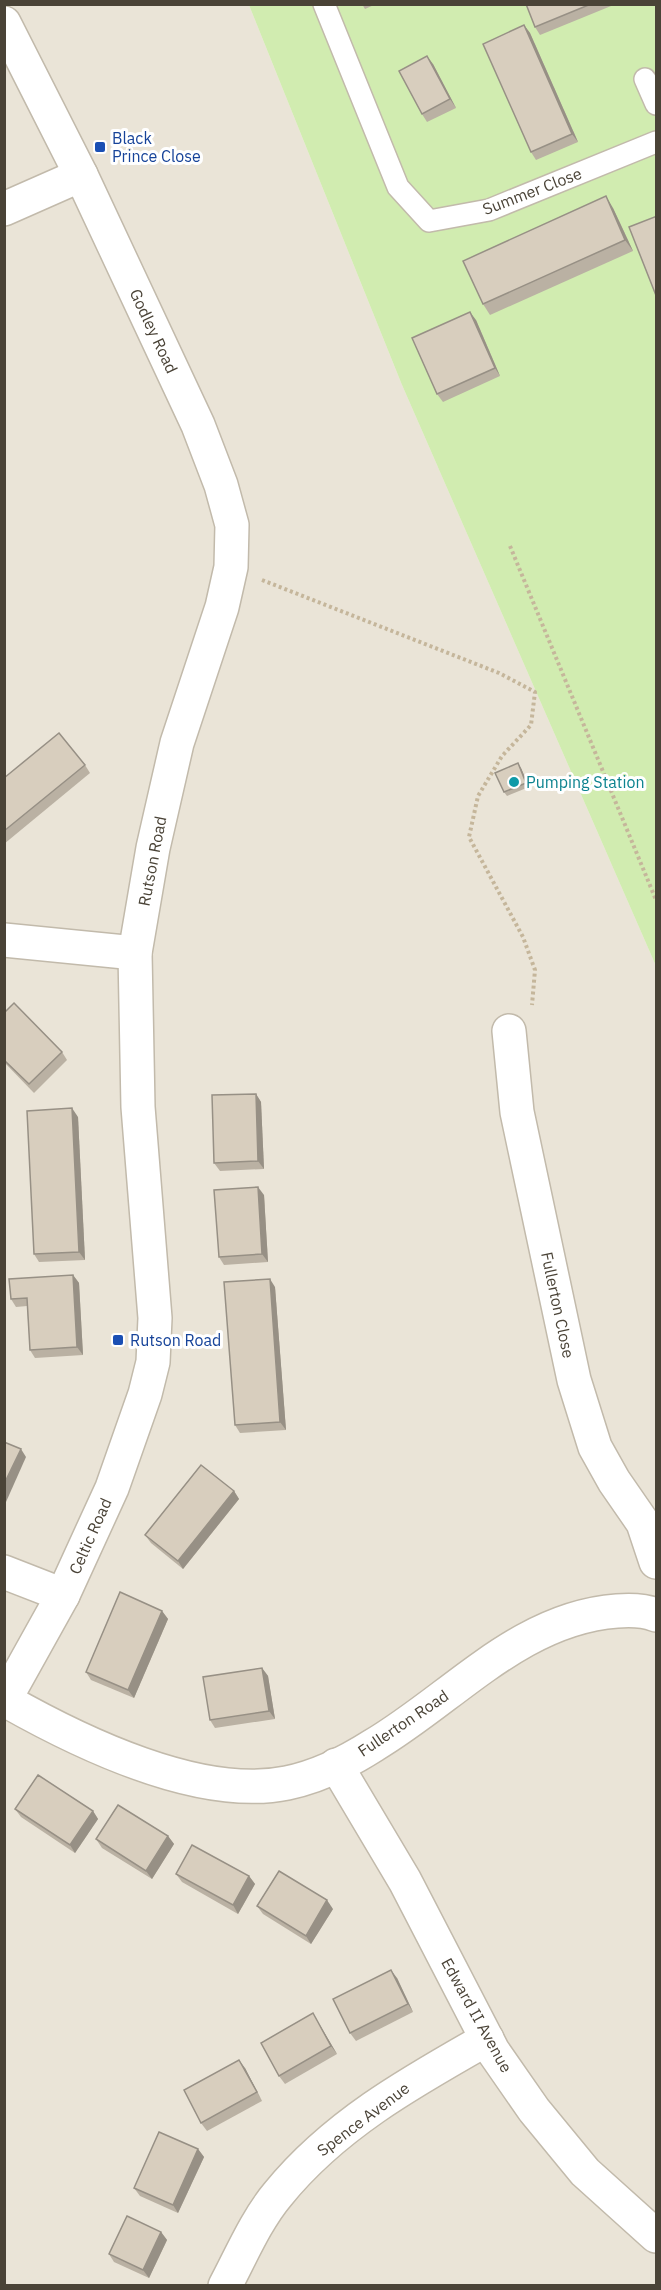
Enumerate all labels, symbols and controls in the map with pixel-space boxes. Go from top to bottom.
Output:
place label: Black Prince Close [112,128,201,166]
marker: Black Prince Close [93,140,107,154]
street label: Summer Close [480,163,585,219]
street label: Godley Road [126,286,182,376]
place label: Pumping Station [526,772,644,792]
marker: Pumping Station [507,775,521,789]
street label: Rutson Road [133,814,171,908]
street label: Fullerton Close [537,1250,579,1360]
place label: Rutson Road [130,1330,221,1350]
marker: Rutson Road [111,1333,125,1347]
street label: Celtic Road [64,1495,116,1577]
street label: Fullerton Road [354,1685,452,1761]
street label: Edward II Avenue [437,1954,517,2076]
street label: Spence Avenue [313,2078,413,2160]

